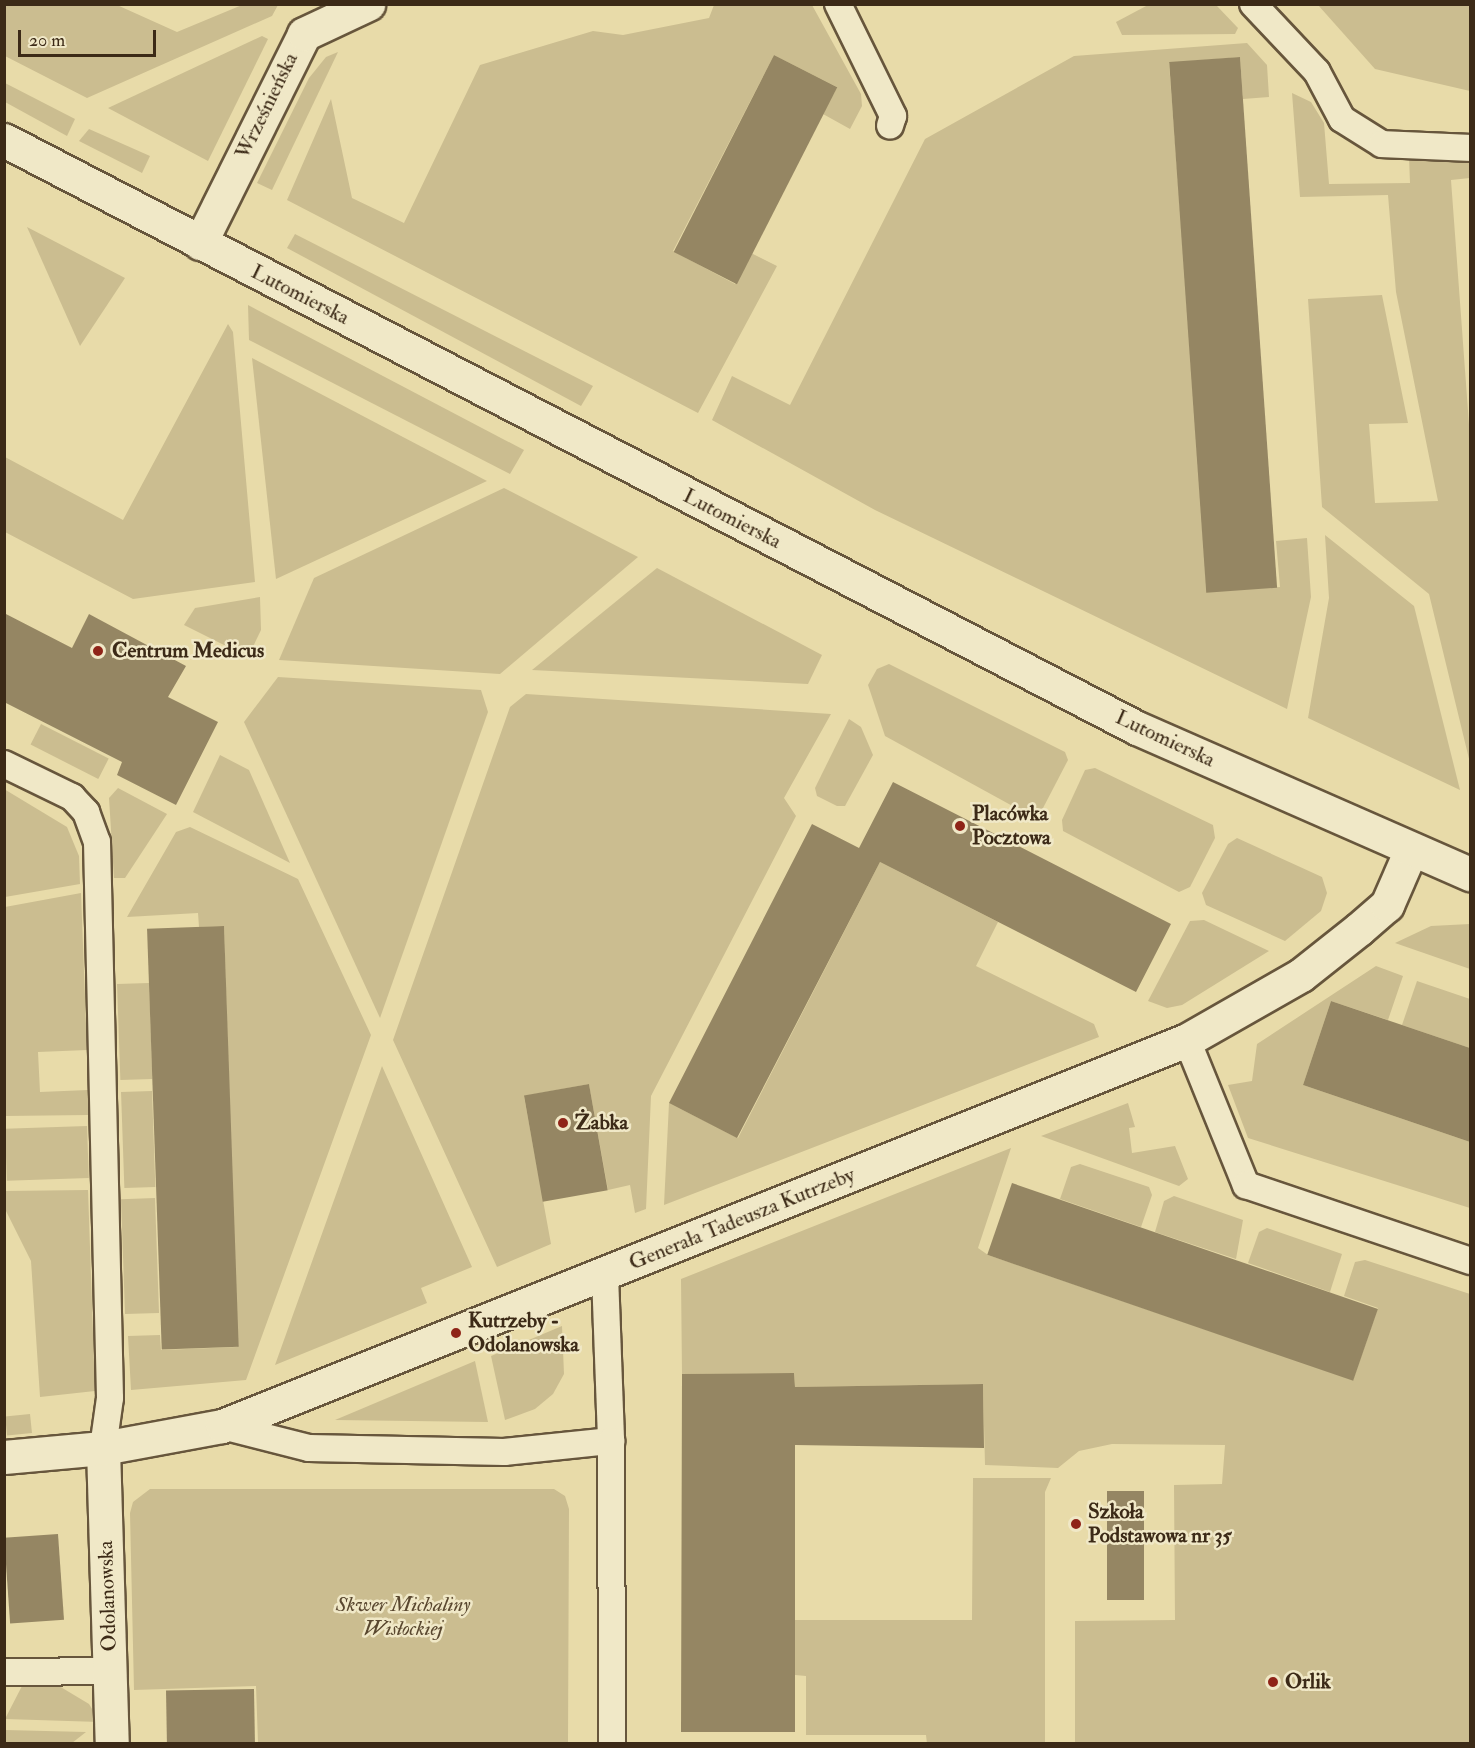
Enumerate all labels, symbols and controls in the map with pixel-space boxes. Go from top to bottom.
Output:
scale bar [21,18,159,56]
text: 20 m [29,29,65,52]
street label: Wrześnieńska [230,49,304,163]
street label: Lutomierska [247,259,353,331]
street label: Lutomierska [679,483,785,555]
place label: Centrum Medicus [112,638,264,664]
marker: Centrum Medicus [89,642,107,660]
street label: Lutomierska [1111,705,1219,773]
place label: Placówka Pocztowa [972,801,1051,851]
marker: Placówka Pocztowa [953,819,967,833]
place label: Żabka [575,1110,628,1136]
marker: Żabka [556,1116,570,1130]
street label: Generała Tadeusza Kutrzeby [625,1162,859,1276]
place label: Kutrzeby - Odolanowska [468,1308,579,1358]
marker: Kutrzeby - Odolanowska [449,1326,463,1340]
place label: Szkoła Podstawowa nr 35 [1088,1499,1232,1549]
marker: Szkoła Podstawowa nr 35 [1069,1517,1083,1531]
street label: Odolanowska [93,1540,123,1652]
park label: Skwer Michaliny Wisłockiej [336,1592,470,1642]
place label: Orlik [1285,1669,1331,1695]
marker: Orlik [1266,1675,1280,1689]

